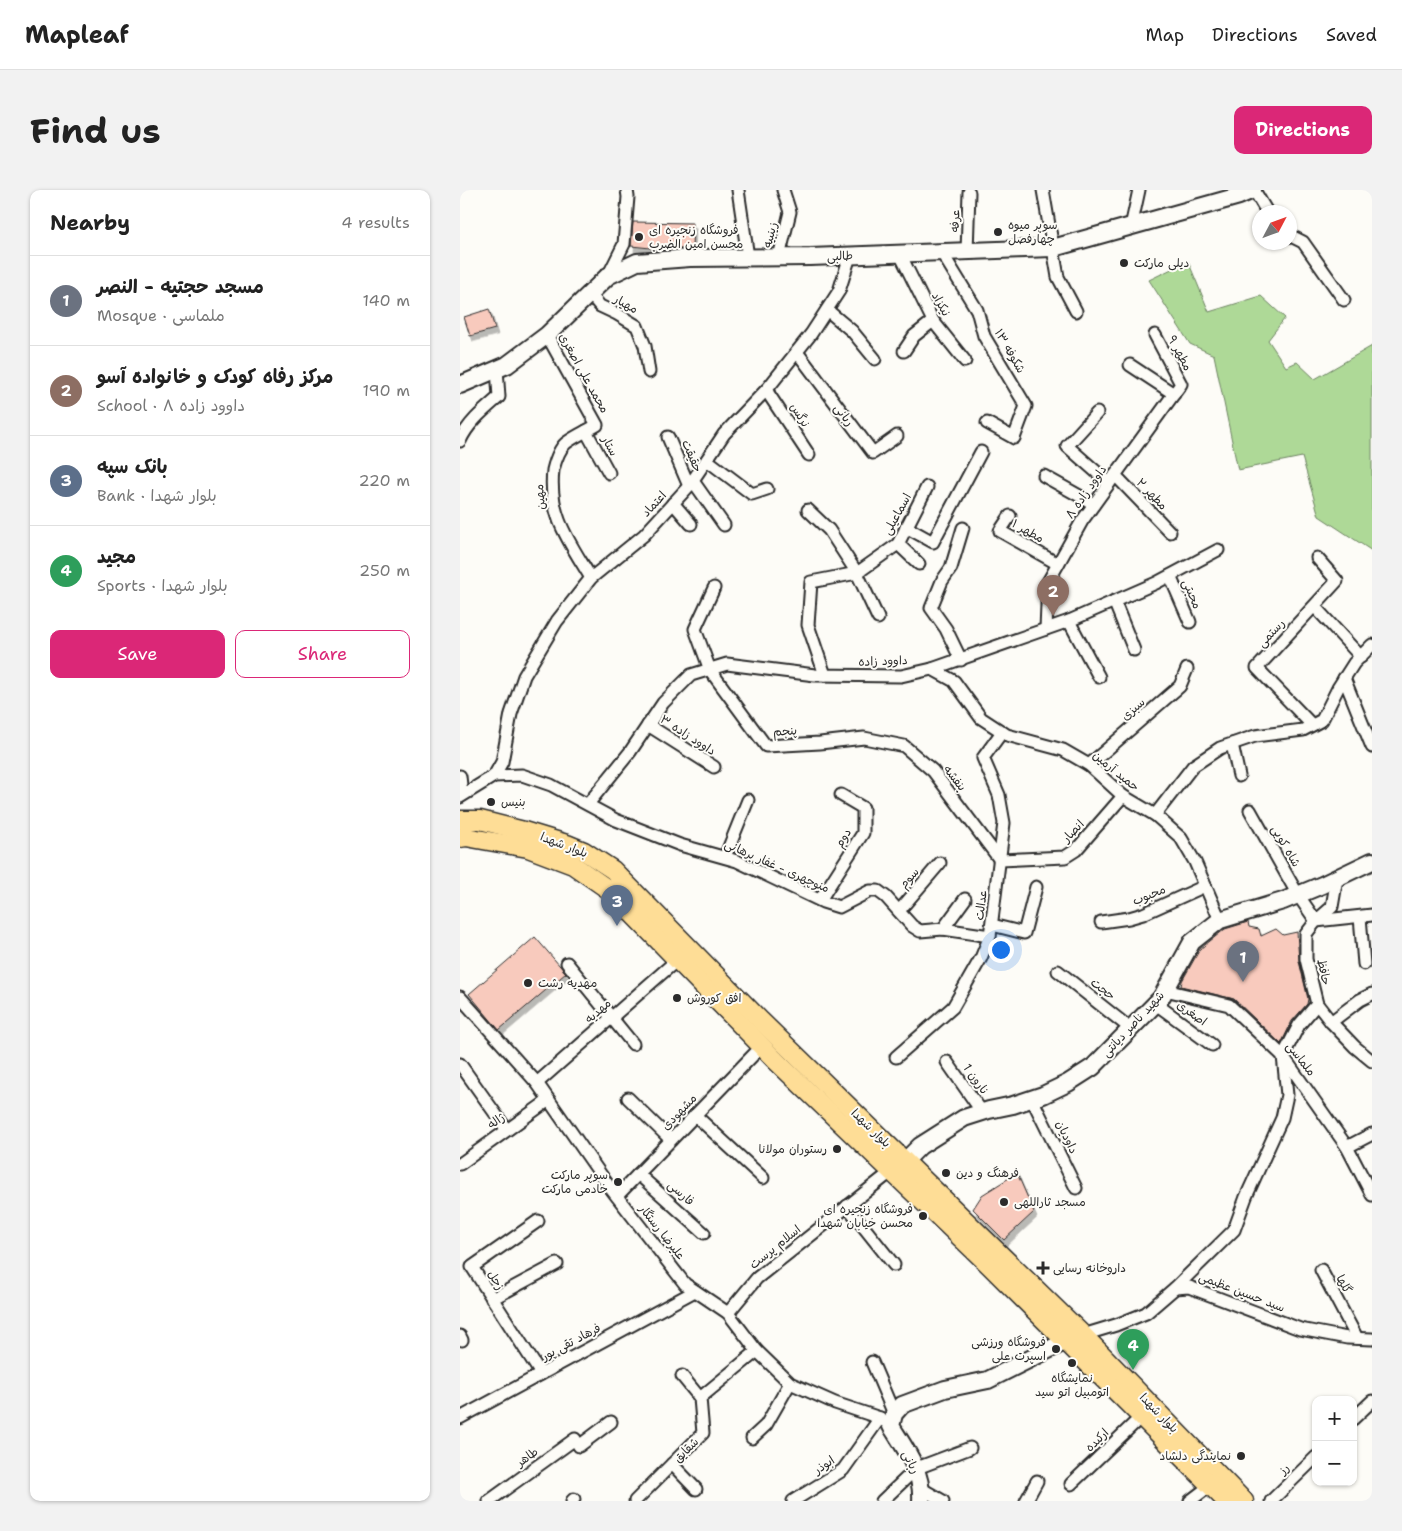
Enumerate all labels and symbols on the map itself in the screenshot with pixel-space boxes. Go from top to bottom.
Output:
north arrow [1252,205,1297,250]
street label: عرفه [947,209,963,233]
place label: سوپر میوه چهارفصل [1008,217,1058,247]
street label: زینبیه [759,220,781,250]
place label: فروشگاه زنجیره ای محسن امین الضرب [649,222,743,252]
marker: سوپر میوه چهارفصل [992,226,1004,238]
marker: فروشگاه زنجیره ای محسن امین الضرب [633,231,645,243]
street label: طالبی [827,248,853,264]
place label: دیلی مارکت [1134,255,1189,271]
marker: دیلی مارکت [1118,257,1130,269]
street label: نیکزاد [928,289,954,319]
street label: مهیار [610,290,641,317]
street label: شکوفه ۱۳ [991,326,1029,376]
street label: محمد علی اصغری [555,330,613,416]
street label: مطهر ۹ [1164,333,1196,373]
street label: نرگس [786,400,814,430]
street label: ربانی [830,401,858,429]
street label: ستار [598,432,622,459]
street label: حقیقت [678,437,706,475]
street label: داوود زاده ۸ [1062,462,1110,522]
street label: مطهر ۲ [1133,475,1171,513]
street label: مهین [531,484,549,510]
street label: اعتماد [638,488,670,520]
street label: اسماعیلی [879,490,915,538]
street label: مطهر ۱ [1009,516,1047,546]
pin: 2 [1037,575,1069,616]
street label: محبتی [1179,577,1205,611]
street label: رستمی [1254,615,1288,651]
street label: داوود زاده [858,652,908,670]
street label: سبزی [1118,694,1148,724]
street label: داوود زاده ۳ [657,711,719,759]
street label: پنجم [773,722,798,741]
street label: حمید آرمین [1089,747,1143,795]
street label: بنفشه [940,762,970,794]
place label: بنیس [501,794,526,810]
marker: بنیس [485,796,497,808]
street label: انصار [1058,816,1088,847]
street label: شاه کویی [1268,822,1304,870]
street label: دوم [831,825,856,851]
street label: بلوار شهدا [538,829,590,861]
street label: منوچهری - غفار برهانی [722,836,832,896]
street label: سوم [895,864,923,893]
street label: محبوب [1130,881,1168,909]
pin: 3 [601,885,633,926]
street label: عدالت [971,889,991,921]
your location [988,937,1014,963]
pin: 1 [1227,941,1259,982]
street label: حافظ [1313,957,1335,987]
street label: حجت [1087,974,1119,1004]
place label: مهدیه رشت [538,975,597,991]
marker: مهدیه رشت [522,977,534,989]
street label: شهید ناصر دیانتی [1098,988,1168,1060]
place label: افق کوروش [687,990,742,1006]
marker: افق کوروش [671,992,683,1004]
street label: مهدیه [581,995,615,1027]
street label: اصغری [1174,997,1210,1029]
street label: ملماسی [1283,1039,1319,1079]
street label: نارون 1 [959,1060,993,1098]
street label: مشهودی [658,1090,700,1134]
street label: بلوار شهدا [848,1105,894,1151]
street label: ژاله [484,1109,508,1133]
street label: داودیان [1052,1118,1082,1156]
place label: رستوران مولانا [758,1141,827,1157]
marker: رستوران مولانا [831,1143,843,1155]
place label: فرهنگ و دین [956,1165,1019,1181]
place label: سوپر مارکت خادمی مارکت [541,1167,608,1197]
marker: فرهنگ و دین [940,1167,952,1179]
marker: سوپر مارکت خادمی مارکت [612,1176,624,1188]
street label: فارسی [664,1177,698,1209]
place label: مسجد ثاراللهی [1014,1194,1086,1210]
marker: مسجد ثاراللهی [998,1196,1010,1208]
street label: علیرضا رستگار [635,1200,689,1263]
place label: فروشگاه زنجیره ای محسن خیابان شهدا [817,1201,913,1231]
marker: فروشگاه زنجیره ای محسن خیابان شهدا [917,1210,929,1222]
street label: اسلام پرست [746,1221,805,1273]
place label: داروخانه رسایی [1053,1260,1126,1276]
marker: داروخانه رسایی [1037,1262,1049,1274]
street label: زحل [484,1267,508,1293]
street label: سید حسین عظیمی [1197,1268,1287,1316]
street label: گلها [1332,1272,1356,1296]
street label: فرهاد تقی پور [538,1320,603,1365]
pin: 4 [1117,1329,1149,1370]
place label: فروشگاه ورزشی اسپرت علی [971,1334,1046,1364]
marker: فروشگاه ورزشی اسپرت علی [1050,1343,1062,1355]
marker: نمایشگاه اتومبیل اتو سید [1066,1357,1078,1369]
place label: نمایشگاه اتومبیل اتو سید [1035,1370,1109,1400]
street label: بلوار شهدا [1136,1390,1182,1436]
street label: ارکیده [1082,1425,1112,1455]
street label: شقایق [670,1434,702,1466]
street label: طاهر [512,1444,541,1471]
street label: ربانی [899,1448,923,1476]
place label: نمایندگی دلشاد [1159,1448,1231,1464]
marker: نمایندگی دلشاد [1235,1450,1247,1462]
street label: ابوذر [809,1452,838,1478]
street label: رز [1274,1460,1293,1479]

